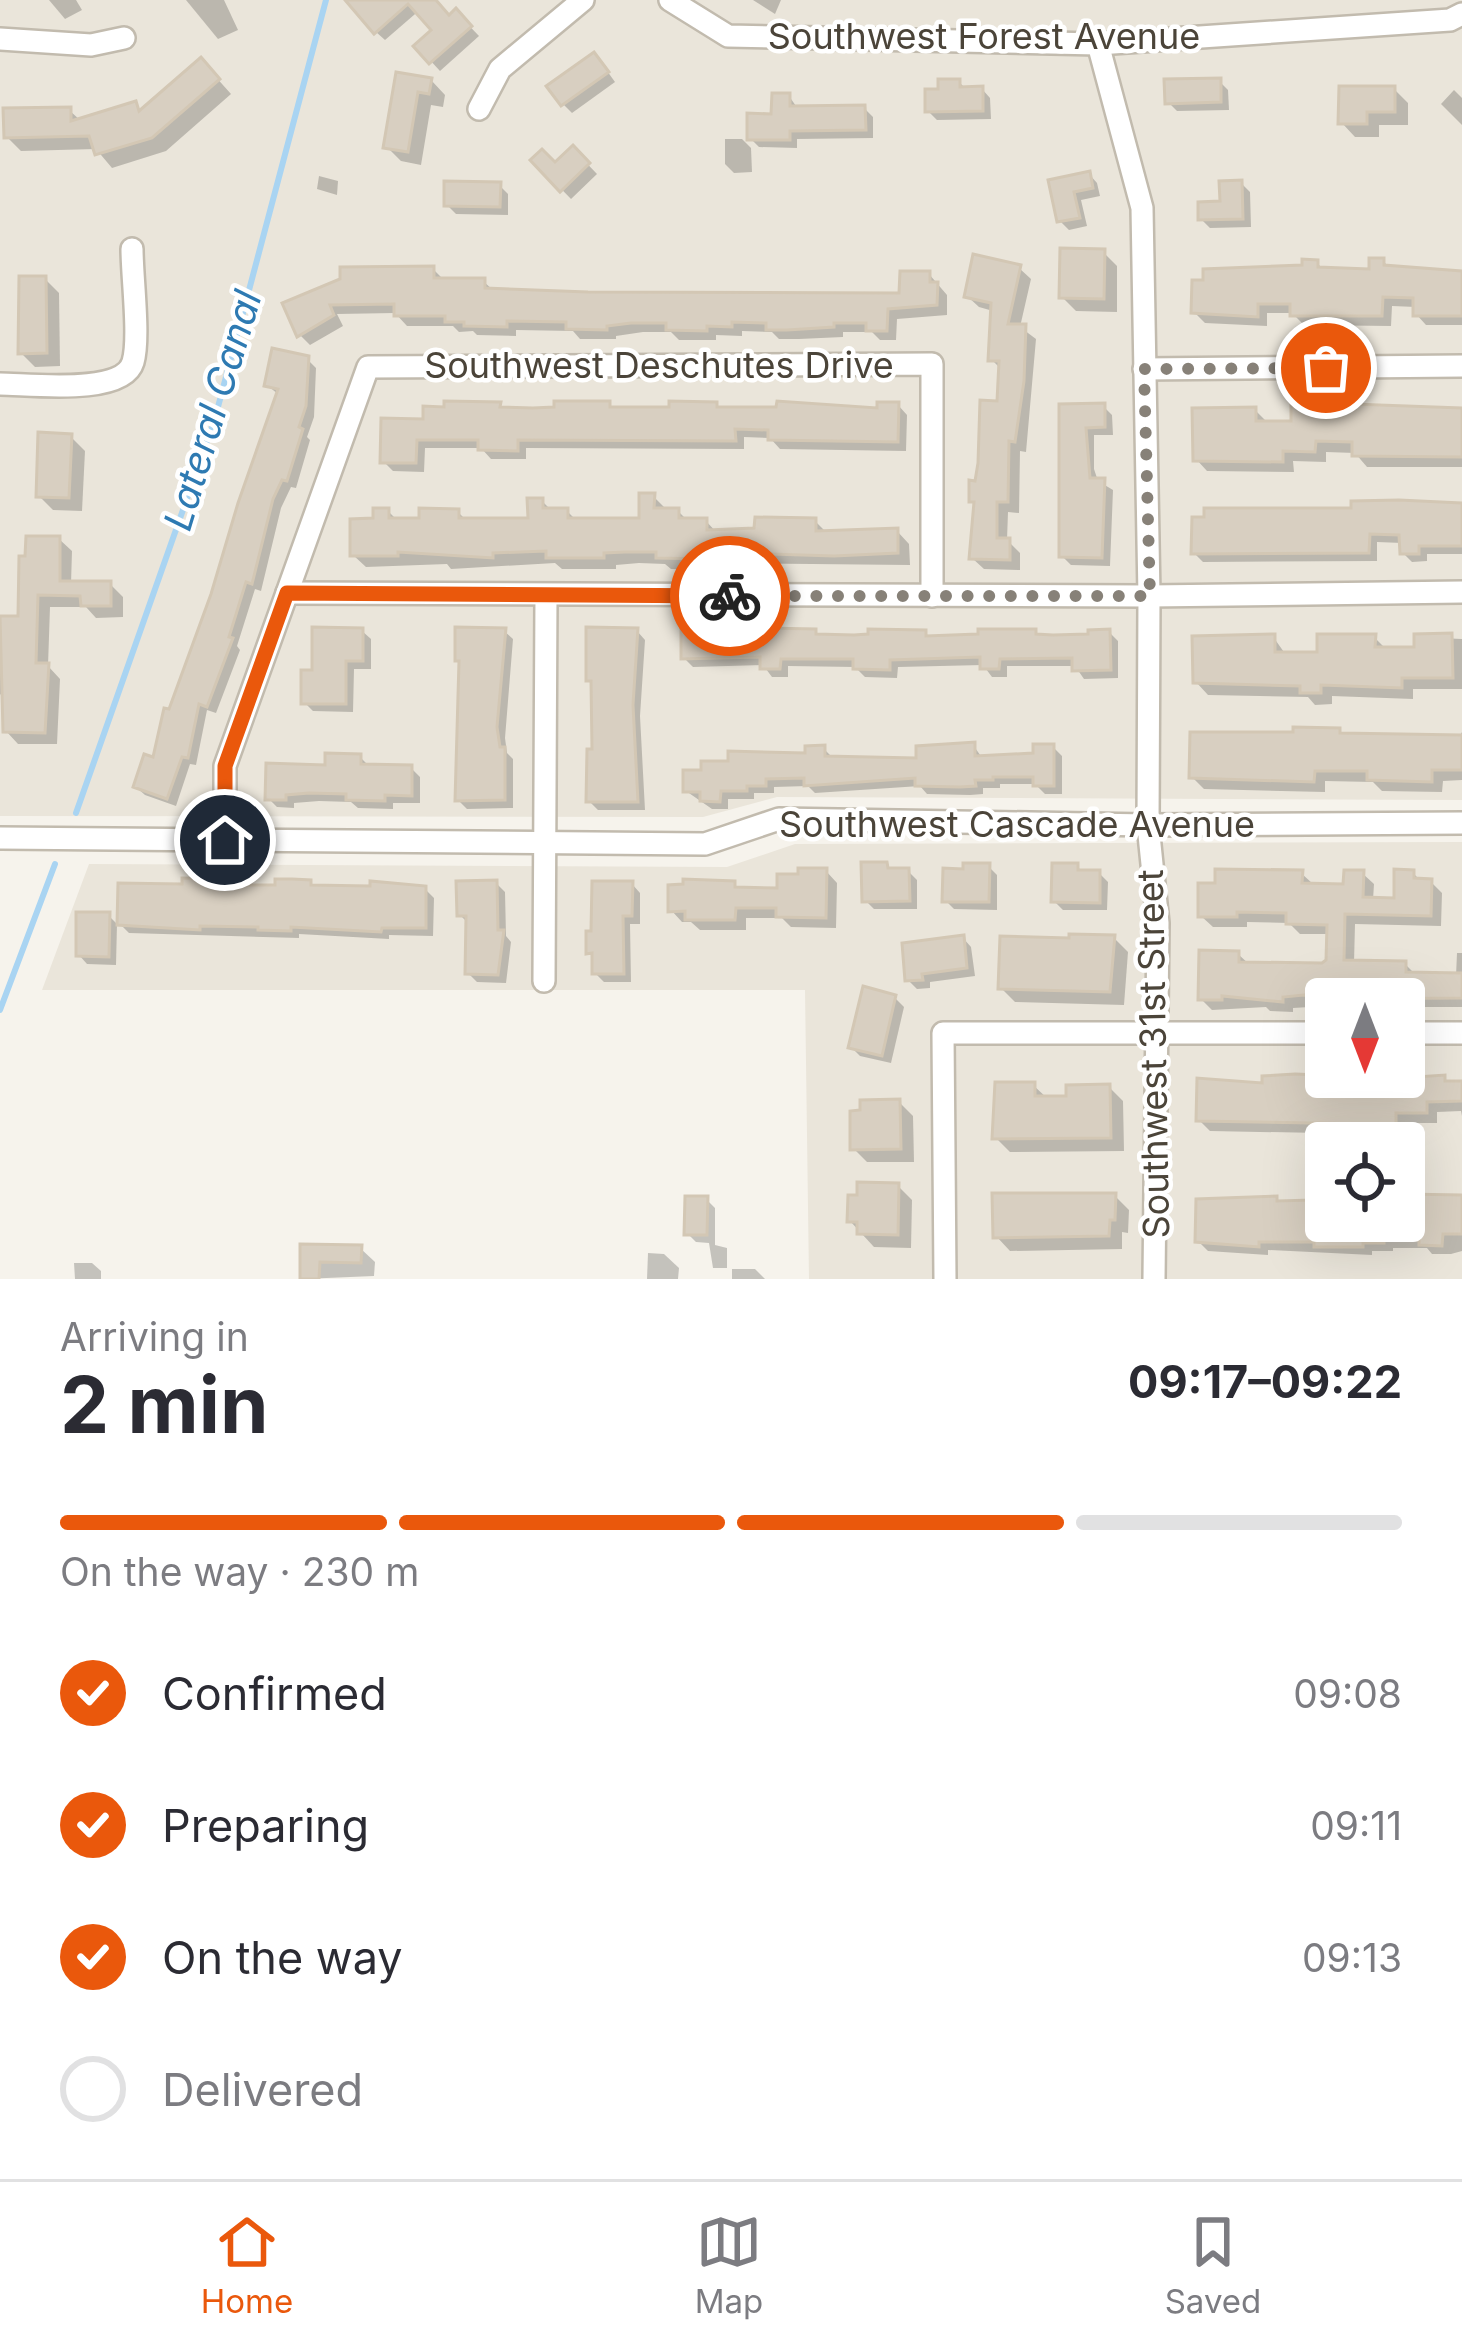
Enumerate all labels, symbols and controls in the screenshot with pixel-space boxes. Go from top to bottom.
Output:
street label: Southwest Forest Avenue [768,14,1200,58]
water label: Lateral Canal [153,284,271,536]
pin [1275,317,1377,419]
icon: bag [1293,335,1359,401]
street label: Southwest Deschutes Drive [424,343,894,387]
courier [670,536,790,656]
icon: bike [697,563,763,629]
pin [174,789,276,891]
street label: Southwest Cascade Avenue [779,802,1255,846]
icon: home [192,807,258,873]
street label: Southwest 31st Street [1128,869,1178,1239]
north arrow [1305,978,1425,1098]
map controls [1305,978,1425,1242]
button: locate [1305,1122,1425,1242]
text: Arriving in [60,1313,249,1360]
text: 09:17–09:22 [1128,1354,1402,1409]
text: 2 min [60,1357,268,1452]
text: On the way · 230 m [60,1548,419,1595]
icon: check [60,1660,126,1726]
text: Confirmed [162,1666,387,1721]
text: 09:08 [1293,1670,1402,1717]
icon: check [60,1792,126,1858]
text: Preparing [162,1798,369,1853]
text: 09:11 [1310,1802,1402,1849]
icon: check [60,1924,126,1990]
text: On the way [162,1930,403,1985]
text: 09:13 [1302,1934,1402,1981]
text: Delivered [162,2062,363,2117]
tab: Home [201,2209,293,2321]
tab: Map [695,2209,763,2321]
tab: Saved [1165,2209,1261,2321]

